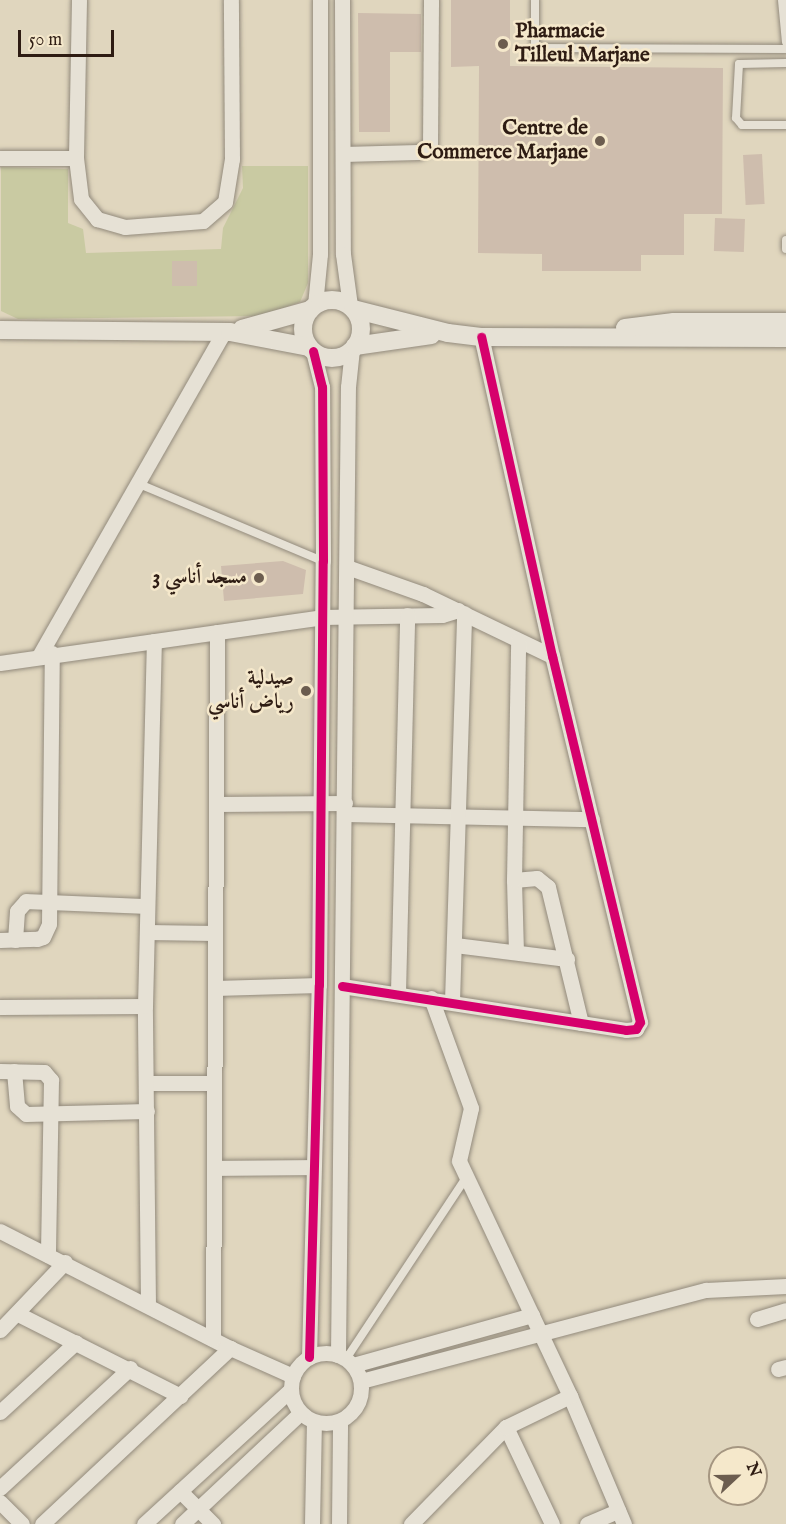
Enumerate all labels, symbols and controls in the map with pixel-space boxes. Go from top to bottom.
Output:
scale bar [21,18,117,56]
place label: Pharmacie Tilleul Marjane [515,19,650,69]
text: 50 m [29,29,62,52]
marker: Pharmacie Tilleul Marjane [496,37,510,51]
place label: Centre de Commerce Marjane [417,116,588,166]
marker: Centre de Commerce Marjane [593,134,607,148]
place label: مسجد أناسي 3 [153,565,247,591]
marker: مسجد أناسي 3 [252,571,266,585]
place label: صيدلية رياض أناسي [208,666,294,716]
marker: صيدلية رياض أناسي [299,684,313,698]
north arrow [708,1446,768,1506]
text: N [741,1460,765,1480]

